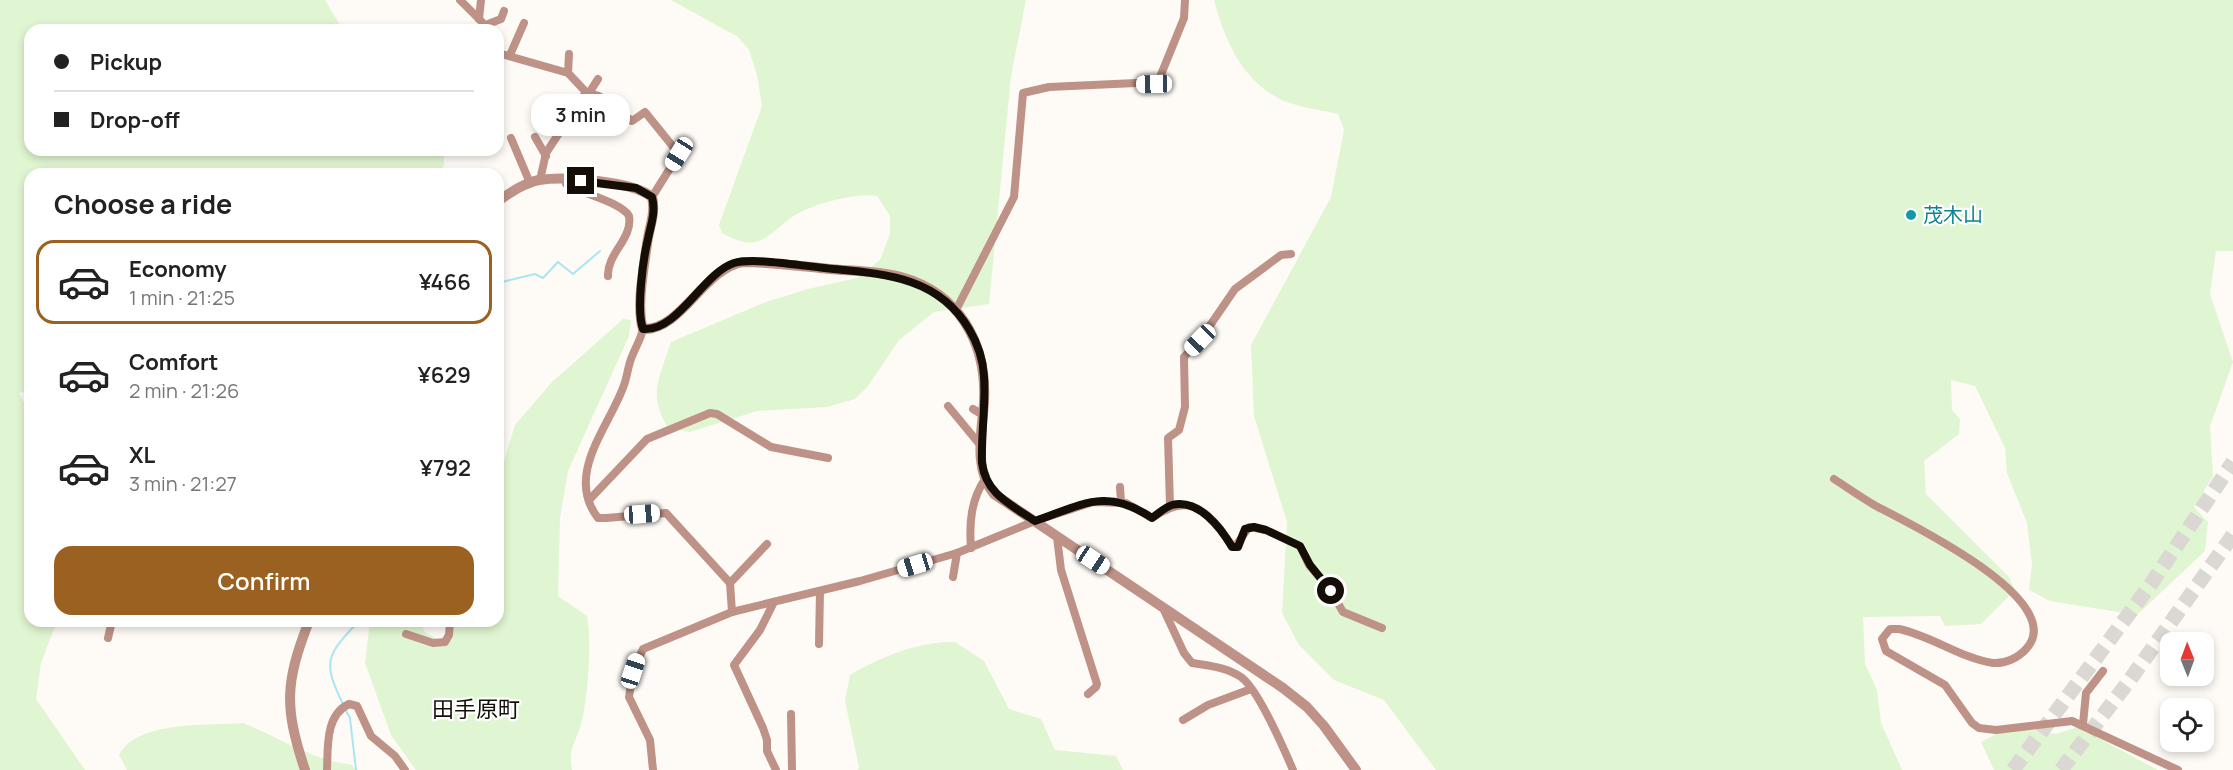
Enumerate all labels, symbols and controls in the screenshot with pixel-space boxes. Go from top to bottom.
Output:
text: Pickup [90,47,162,77]
car [1136,75,1172,93]
callout: 3 min [532,94,630,136]
text: 3 min [555,101,606,128]
text: Drop-off [90,105,180,135]
car [662,134,696,174]
route end [567,167,594,194]
text: Choose a ride [54,185,232,222]
place label: 茂木山 [1923,201,1983,228]
marker: 茂木山 [1904,208,1918,222]
text: Economy [129,254,227,284]
icon: car [57,255,111,309]
text: ¥466 [419,267,471,297]
text: 1 min · 21:25 [129,284,235,311]
car [1181,321,1219,359]
text: Comfort [129,347,218,377]
icon: car [57,348,111,402]
text: ¥629 [418,360,471,390]
text: 2 min · 21:26 [129,377,239,404]
text: XL [129,440,155,470]
icon: car [57,441,111,495]
text: ¥792 [420,453,471,483]
text: 3 min · 21:27 [129,470,237,497]
car [623,504,661,524]
car [1073,543,1113,577]
button: Confirm [54,546,474,615]
car [895,551,935,579]
route start [1317,577,1344,604]
north arrow [2160,632,2214,686]
map controls [2160,632,2214,752]
car [619,651,647,691]
district label: 田手原町 [432,694,520,724]
button: locate [2160,698,2214,752]

